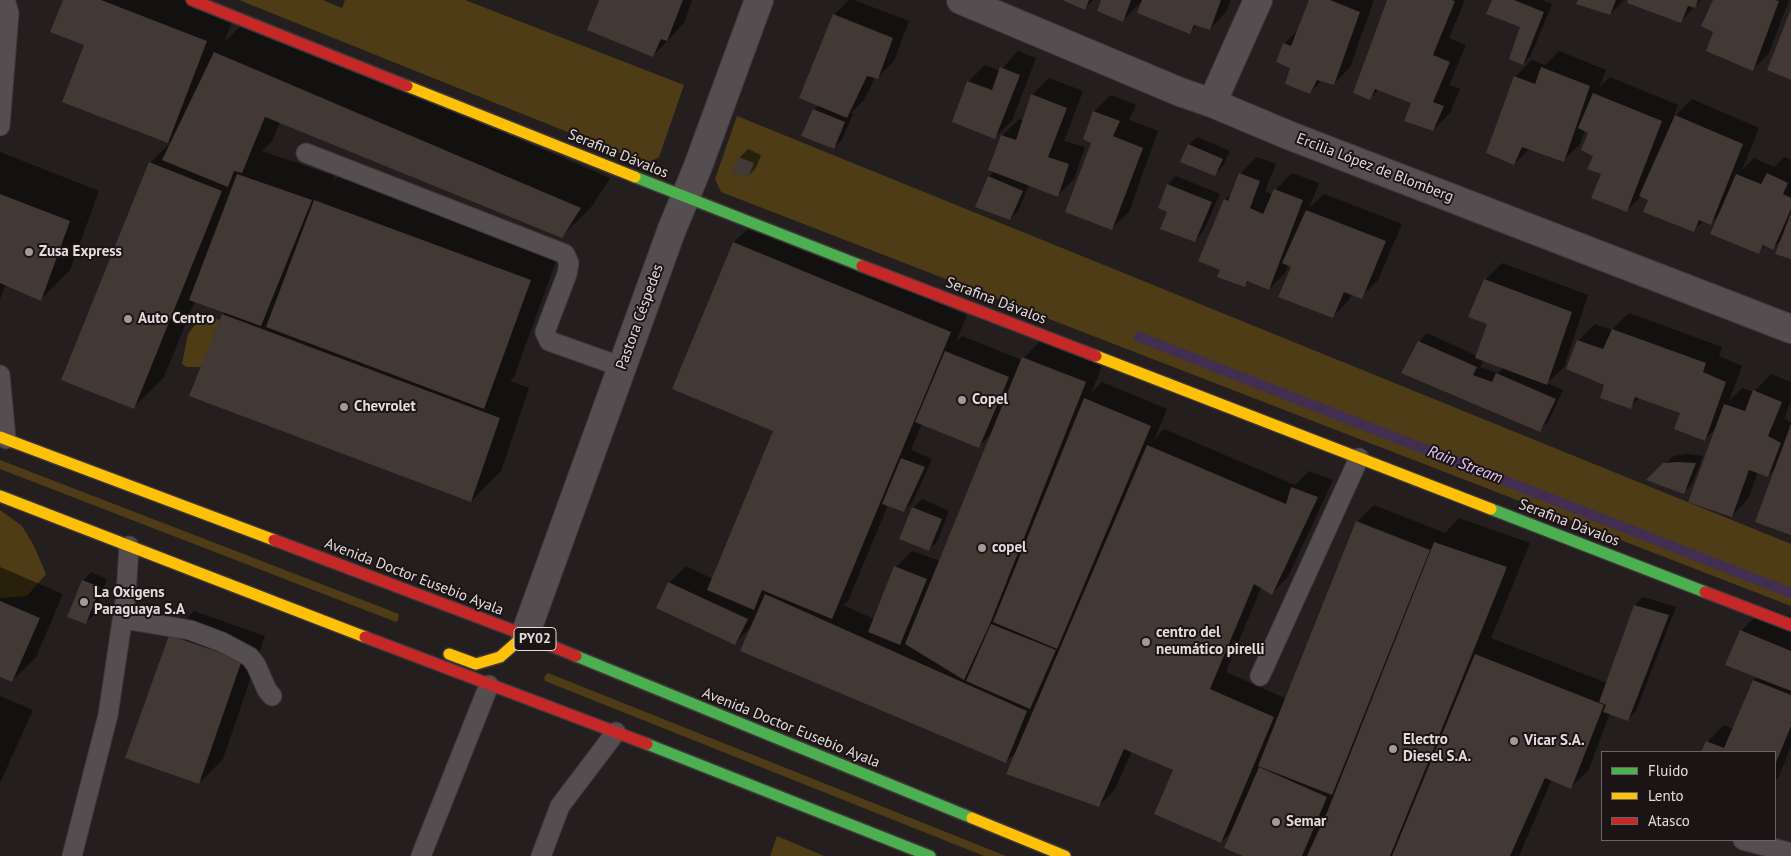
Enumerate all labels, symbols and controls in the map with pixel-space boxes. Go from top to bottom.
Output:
street label: Serafina Dávalos [565,126,671,182]
street label: Ercilia López de Blomberg [1294,130,1456,206]
place label: Zusa Express [39,243,122,261]
marker: Zusa Express [23,246,35,258]
street label: Pastora Céspedes [613,262,667,372]
street label: Serafina Dávalos [943,274,1049,328]
place label: Auto Centro [138,310,214,328]
marker: Auto Centro [122,313,134,325]
place label: Copel [972,391,1008,409]
marker: Copel [956,394,968,406]
place label: Chevrolet [354,398,416,416]
marker: Chevrolet [338,401,350,413]
water label: Rain Stream [1425,442,1505,488]
street label: Serafina Dávalos [1516,496,1622,550]
street label: Avenida Doctor Eusebio Ayala [322,535,506,619]
place label: copel [992,539,1026,557]
marker: copel [976,542,988,554]
place label: La Oxigens Paraguaya S.A [94,584,185,619]
marker: La Oxigens Paraguaya S.A [78,596,90,608]
place label: centro del neumático pirelli [1156,624,1265,659]
road number: PY02 [514,628,556,650]
marker: centro del neumático pirelli [1140,636,1152,648]
street label: Avenida Doctor Eusebio Ayala [700,684,882,772]
place label: Electro Diesel S.A. [1403,731,1471,766]
place label: Vicar S.A. [1524,732,1585,750]
marker: Vicar S.A. [1508,735,1520,747]
marker: Electro Diesel S.A. [1387,743,1399,755]
legend [1601,751,1776,841]
text: Fluido [1648,761,1688,780]
text: Lento [1648,786,1684,805]
text: Atasco [1648,811,1690,830]
place label: Semar [1286,813,1326,831]
marker: Semar [1270,816,1282,828]

